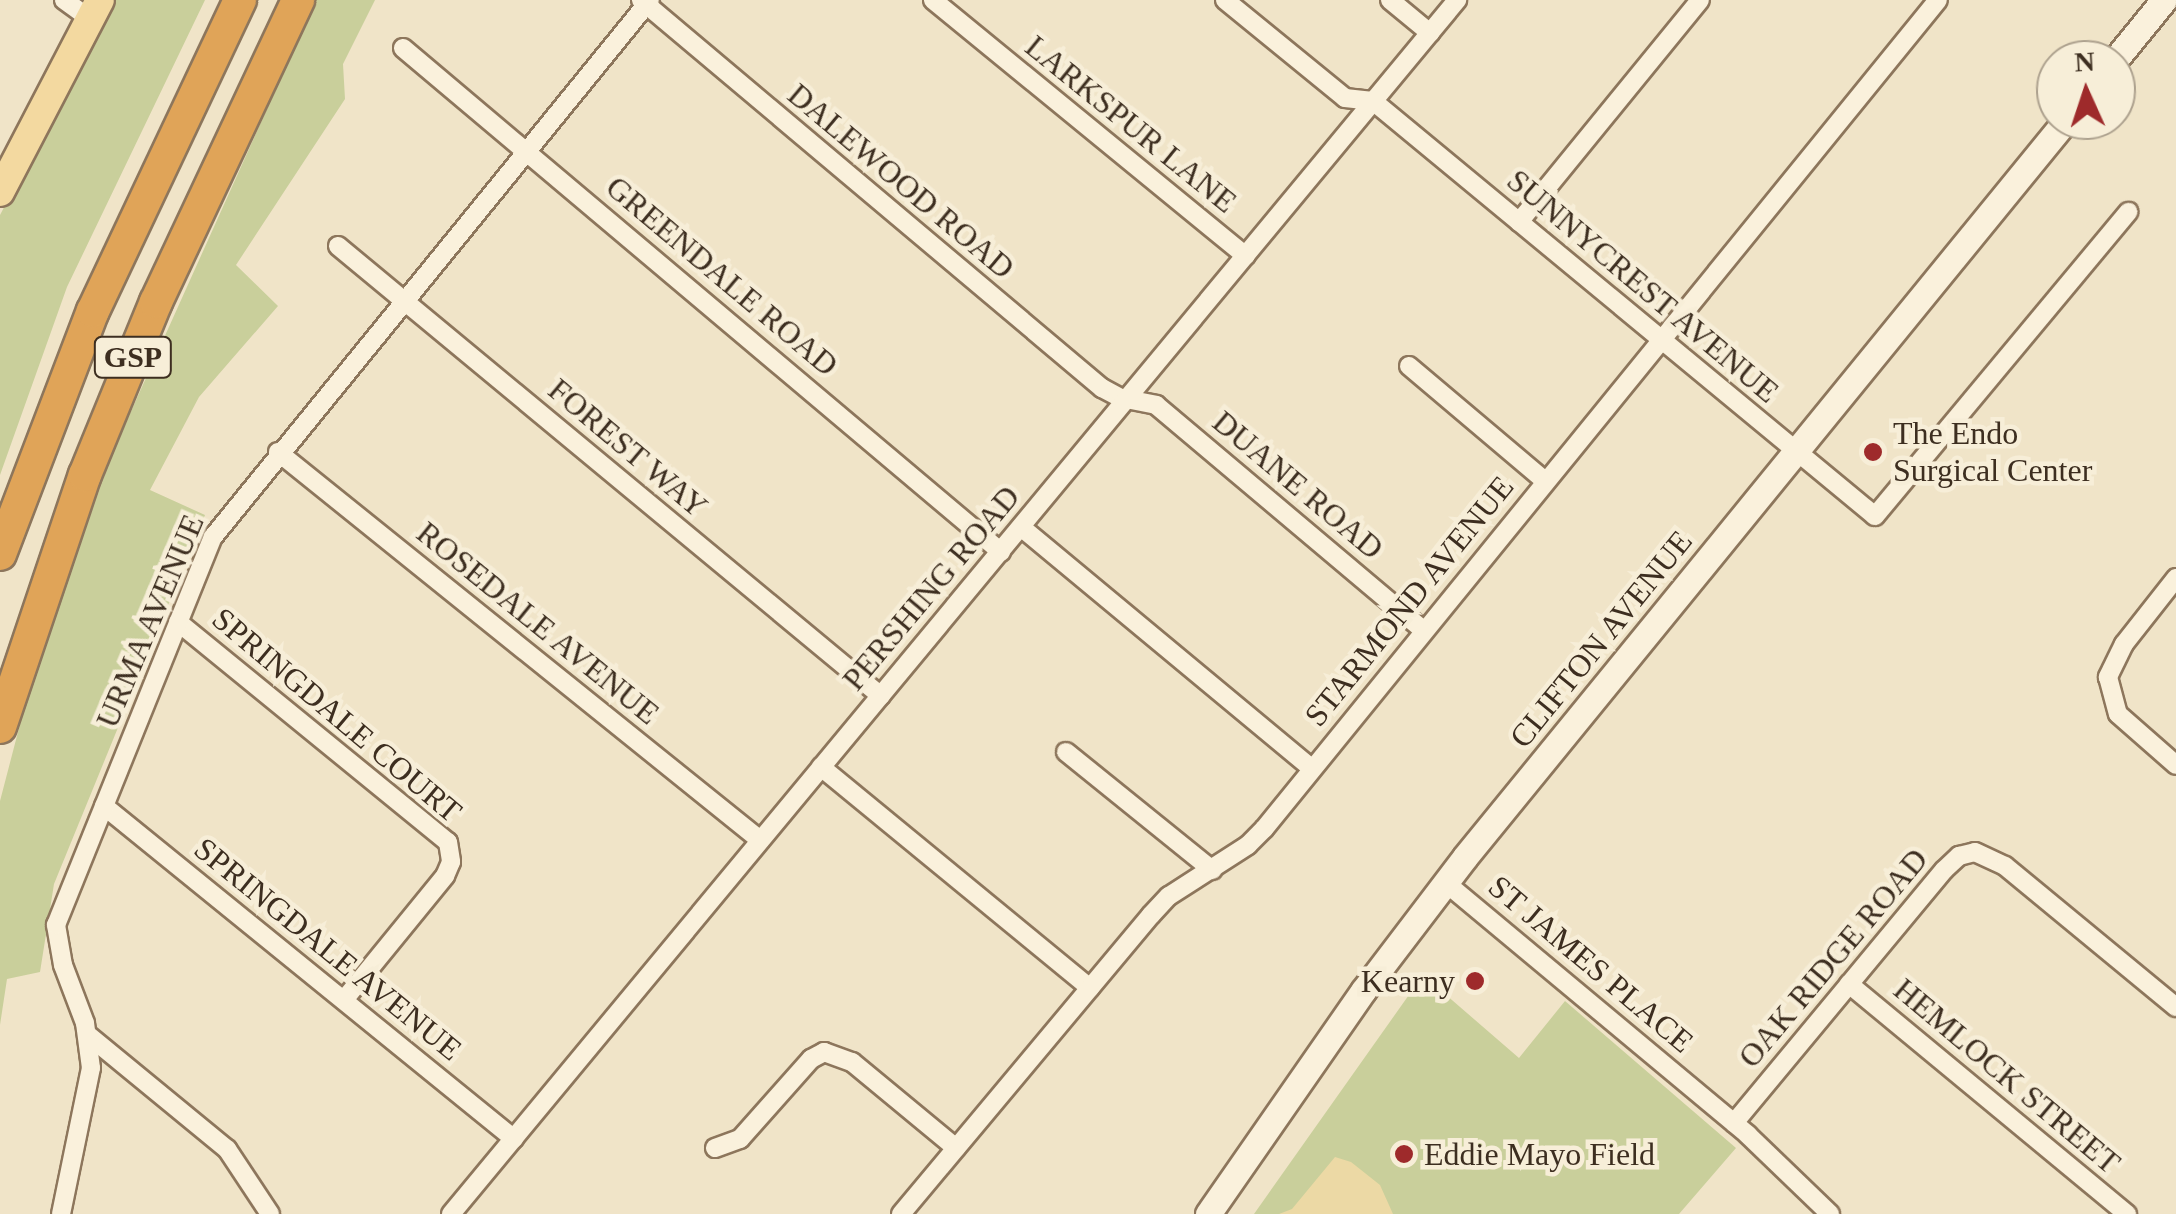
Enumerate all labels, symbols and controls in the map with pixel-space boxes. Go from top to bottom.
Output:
street label: LARKSPUR LANE [1018,27,1244,221]
north arrow [2036,40,2136,140]
text: N [2074,46,2095,78]
street label: DALEWOOD ROAD [780,75,1022,287]
street label: SUNNYCREST AVENUE [1498,160,1788,412]
street label: GREENDALE ROAD [598,168,846,384]
road number: GSP [93,332,173,382]
street label: FOREST WAY [540,370,716,526]
street label: DUANE ROAD [1205,403,1391,567]
place label: The Endo Surgical Center [1893,415,2092,490]
marker: The Endo Surgical Center [1862,441,1884,463]
street label: STARMOND AVENUE [1296,468,1522,734]
street label: PERSHING ROAD [834,478,1028,698]
street label: URMA AVENUE [87,507,213,735]
street label: ROSEDALE AVENUE [408,513,668,733]
street label: CLIFTON AVENUE [1501,522,1701,756]
street label: SPRINGDALE COURT [205,599,469,831]
street label: SPRINGDALE AVENUE [186,829,470,1069]
street label: OAK RIDGE ROAD [1730,841,1936,1075]
street label: ST JAMES PLACE [1481,867,1701,1061]
place label: Kearny [1361,962,1455,1000]
marker: Kearny [1464,970,1486,992]
street label: HEMLOCK STREET [1886,970,2128,1182]
place label: Eddie Mayo Field [1424,1135,1655,1173]
marker: Eddie Mayo Field [1393,1143,1415,1165]

